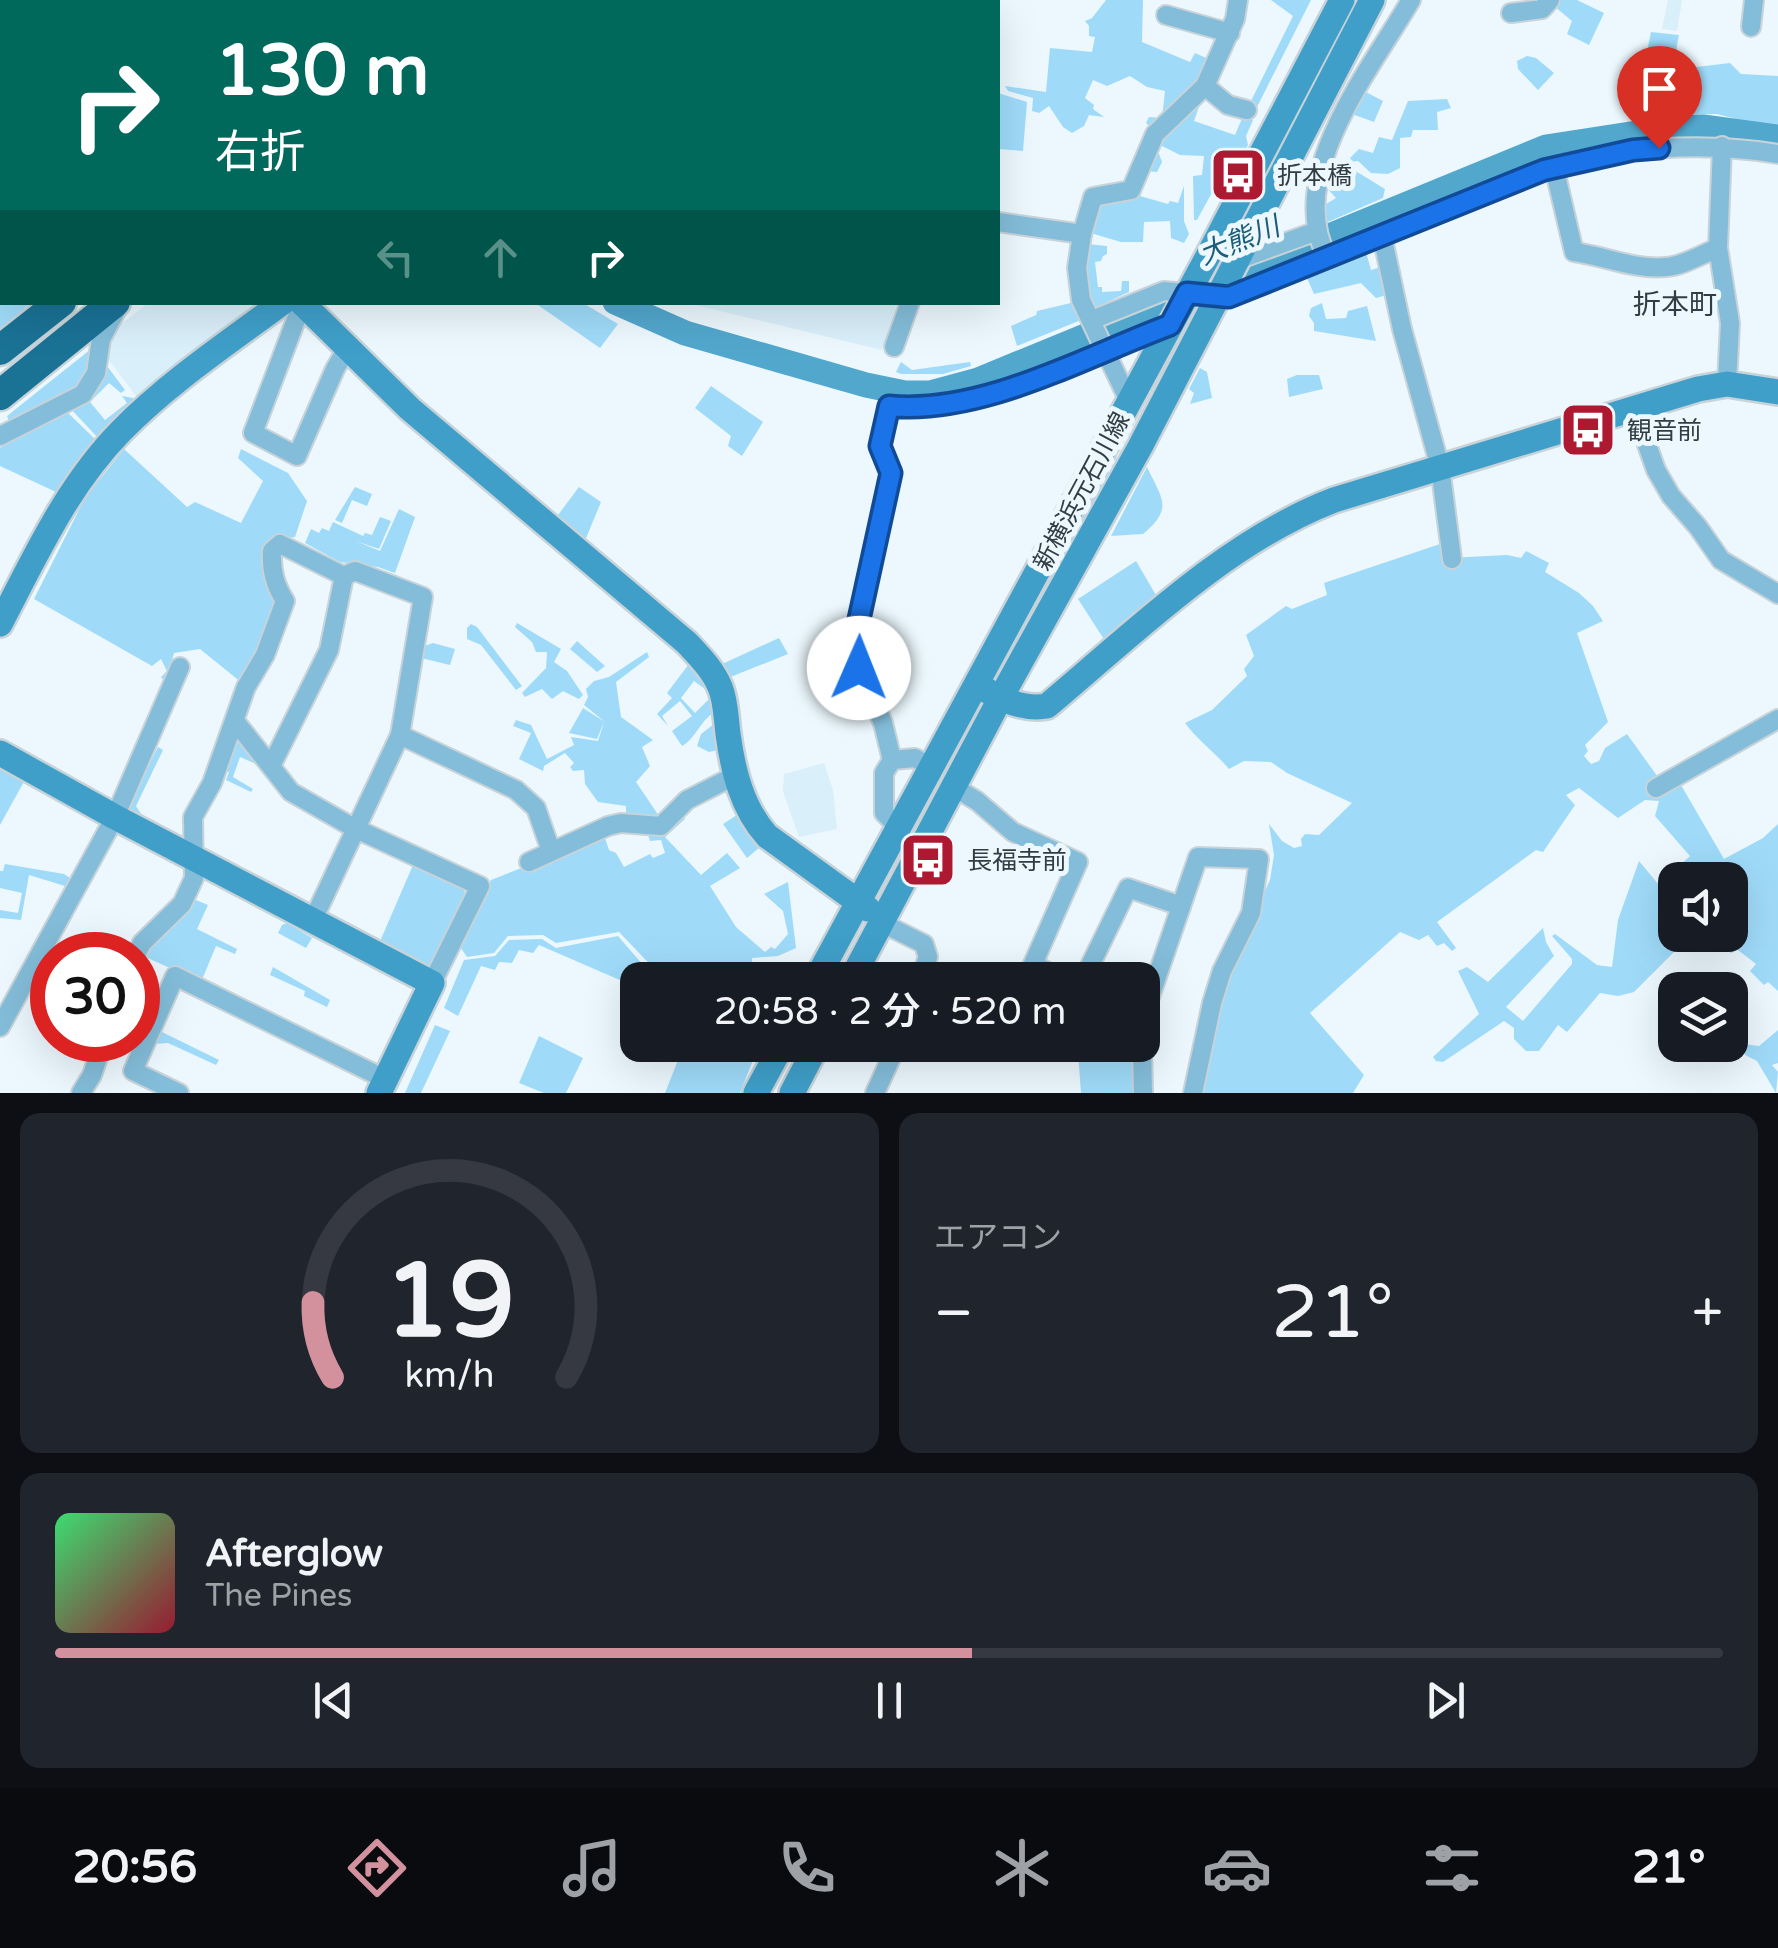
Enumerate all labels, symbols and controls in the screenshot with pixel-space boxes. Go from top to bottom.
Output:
text: 130 m [215,30,429,114]
icon: right [50,40,180,170]
pin [1617,46,1702,149]
icon: arrive [1632,61,1687,116]
text: 右折 [215,126,305,180]
bus stop icon: 折本橋 [1208,145,1268,205]
place label: 折本橋 [1277,161,1352,191]
water label: 大熊川 [1194,208,1287,272]
icon: left [368,230,423,285]
icon: ahead [473,230,528,285]
icon: right [578,230,633,285]
district label: 折本町 [1633,288,1717,322]
bus stop icon: 観音前 [1558,400,1618,460]
street label: 新横浜元石川線 [1028,407,1136,576]
place label: 観音前 [1627,416,1702,446]
position arrow [807,616,911,720]
bus stop icon: 長福寺前 [898,830,958,890]
place label: 長福寺前 [967,846,1067,876]
map controls [1658,862,1748,1062]
button: sound [1658,862,1748,952]
speed limit sign: 30 [30,932,160,1062]
button: layers [1658,972,1748,1062]
text: 20:58 · 2 分 · 520 m [714,989,1066,1035]
text: エアコン [934,1219,1062,1257]
text: 19 [384,1240,515,1365]
text: 21° [1271,1268,1394,1358]
text: − [934,1281,973,1347]
text: + [1692,1281,1723,1347]
text: km/h [405,1354,494,1397]
text: Afterglow [205,1531,383,1577]
text: The Pines [205,1577,352,1615]
icon: previous [306,1673,361,1728]
icon: pause [862,1673,917,1728]
icon: next [1418,1673,1473,1728]
icon: directions [342,1833,412,1903]
icon: music [557,1833,627,1903]
icon: phone [772,1833,842,1903]
icon: climate [987,1833,1057,1903]
icon: car [1202,1833,1272,1903]
icon: filters [1417,1833,1487,1903]
text: 20:56 [72,1841,197,1895]
text: 21° [1632,1841,1705,1895]

